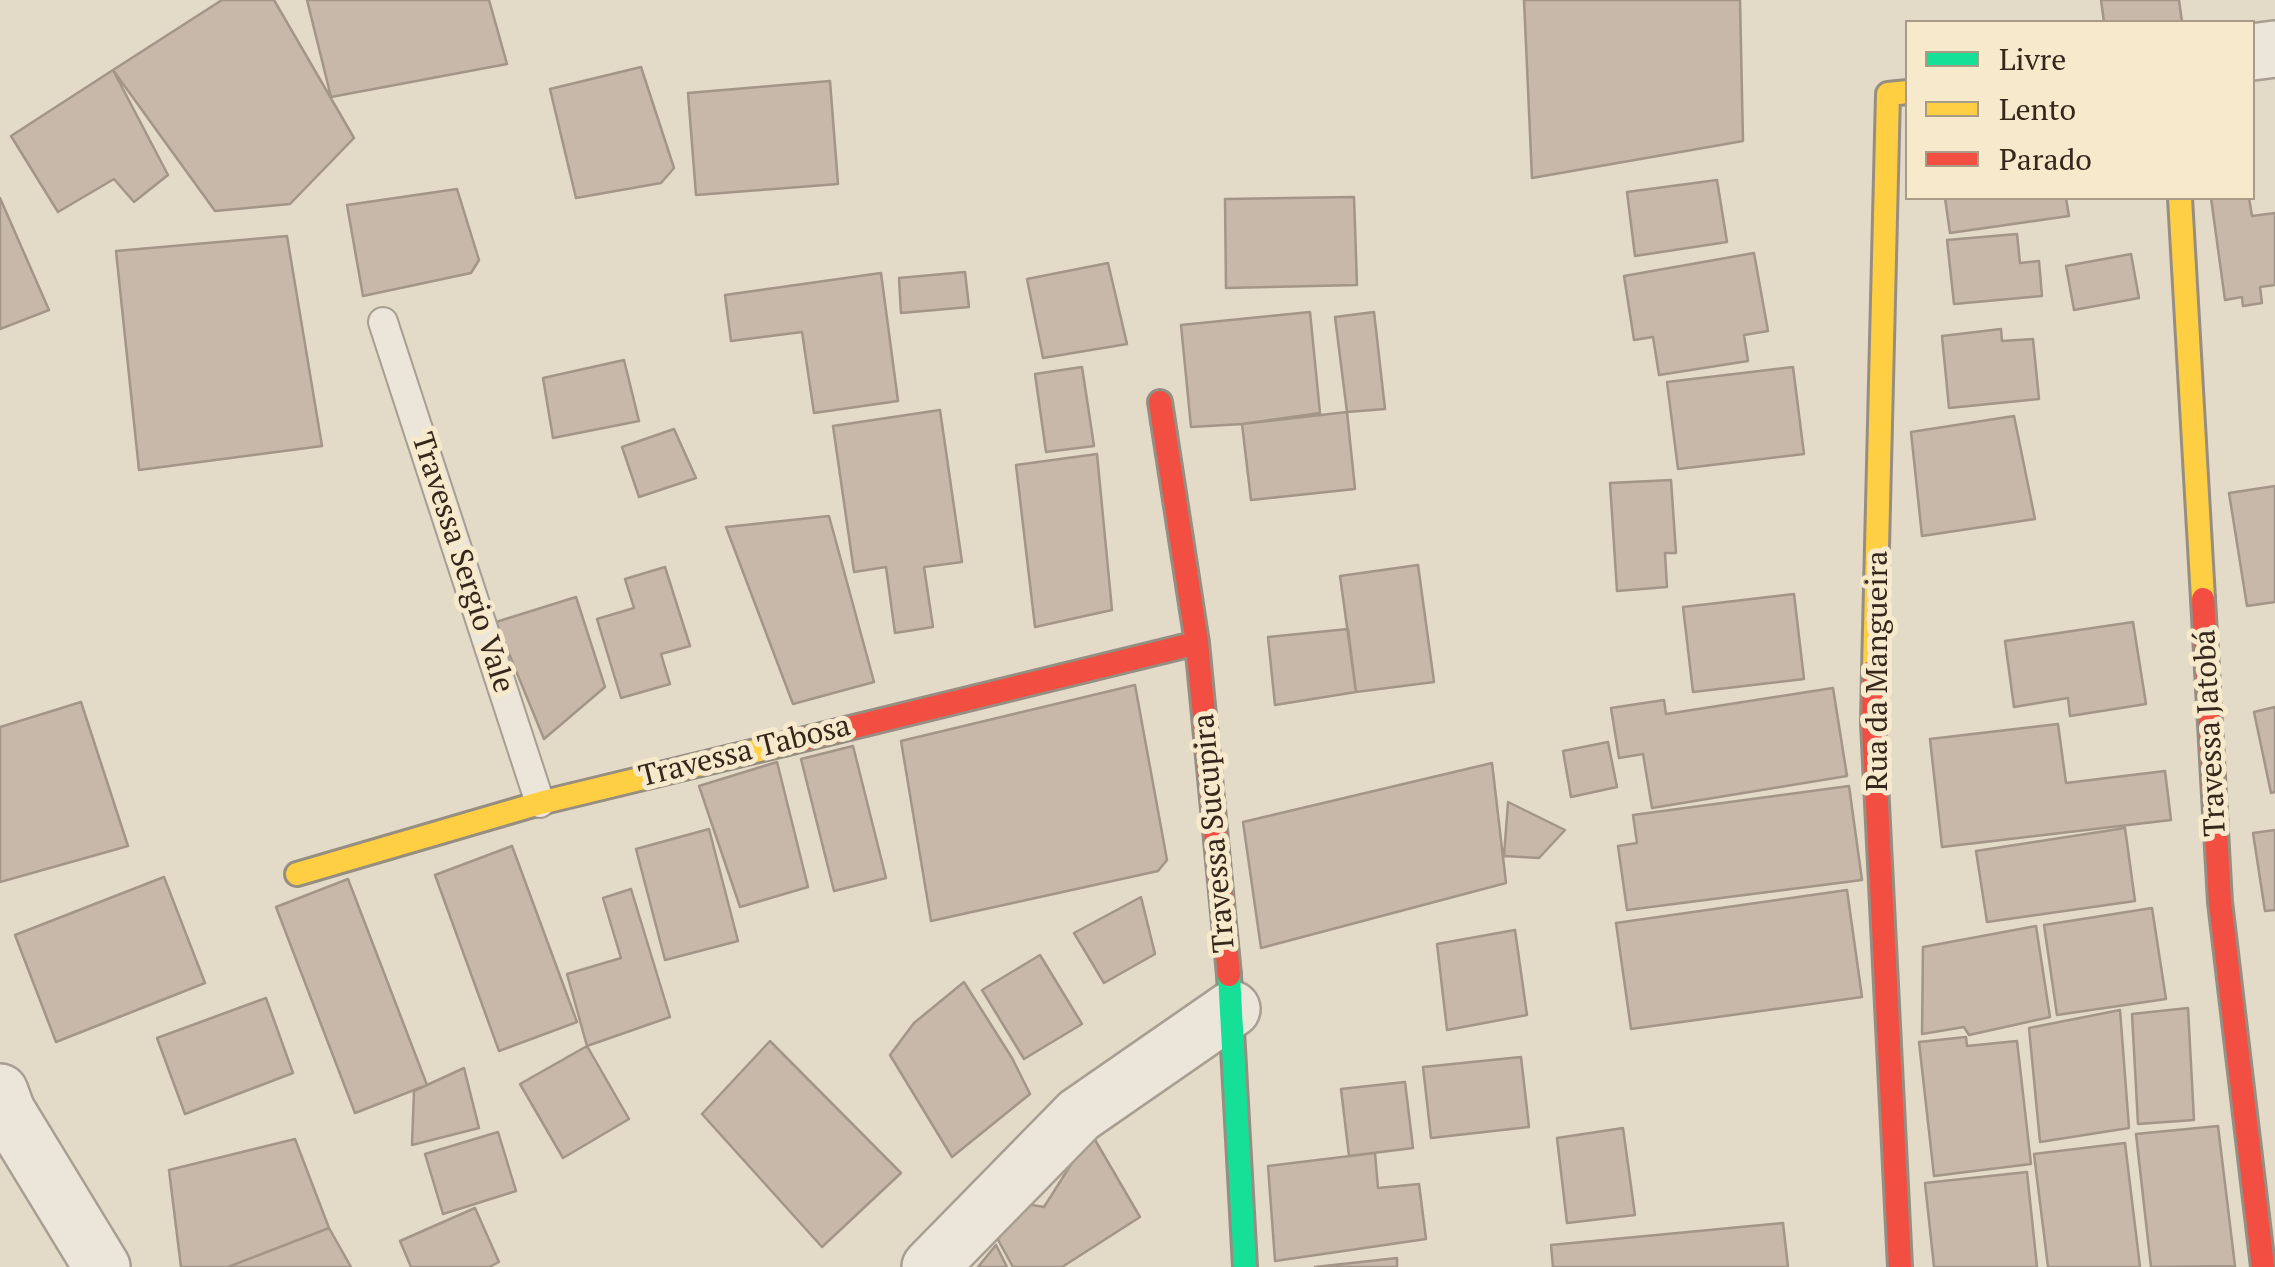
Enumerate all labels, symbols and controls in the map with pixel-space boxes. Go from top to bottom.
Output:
legend [1905,20,2255,200]
text: Livre [1999,39,2066,79]
text: Lento [1999,89,2076,129]
text: Parado [1999,139,2092,179]
street label: Travessa Sergio Vale [403,428,521,698]
street label: Rua da Mangueira [1860,551,1896,791]
street label: Travessa Jatobá [2188,629,2234,837]
street label: Travessa Tabosa [636,708,854,796]
street label: Travessa Sucupira [1187,712,1243,954]

